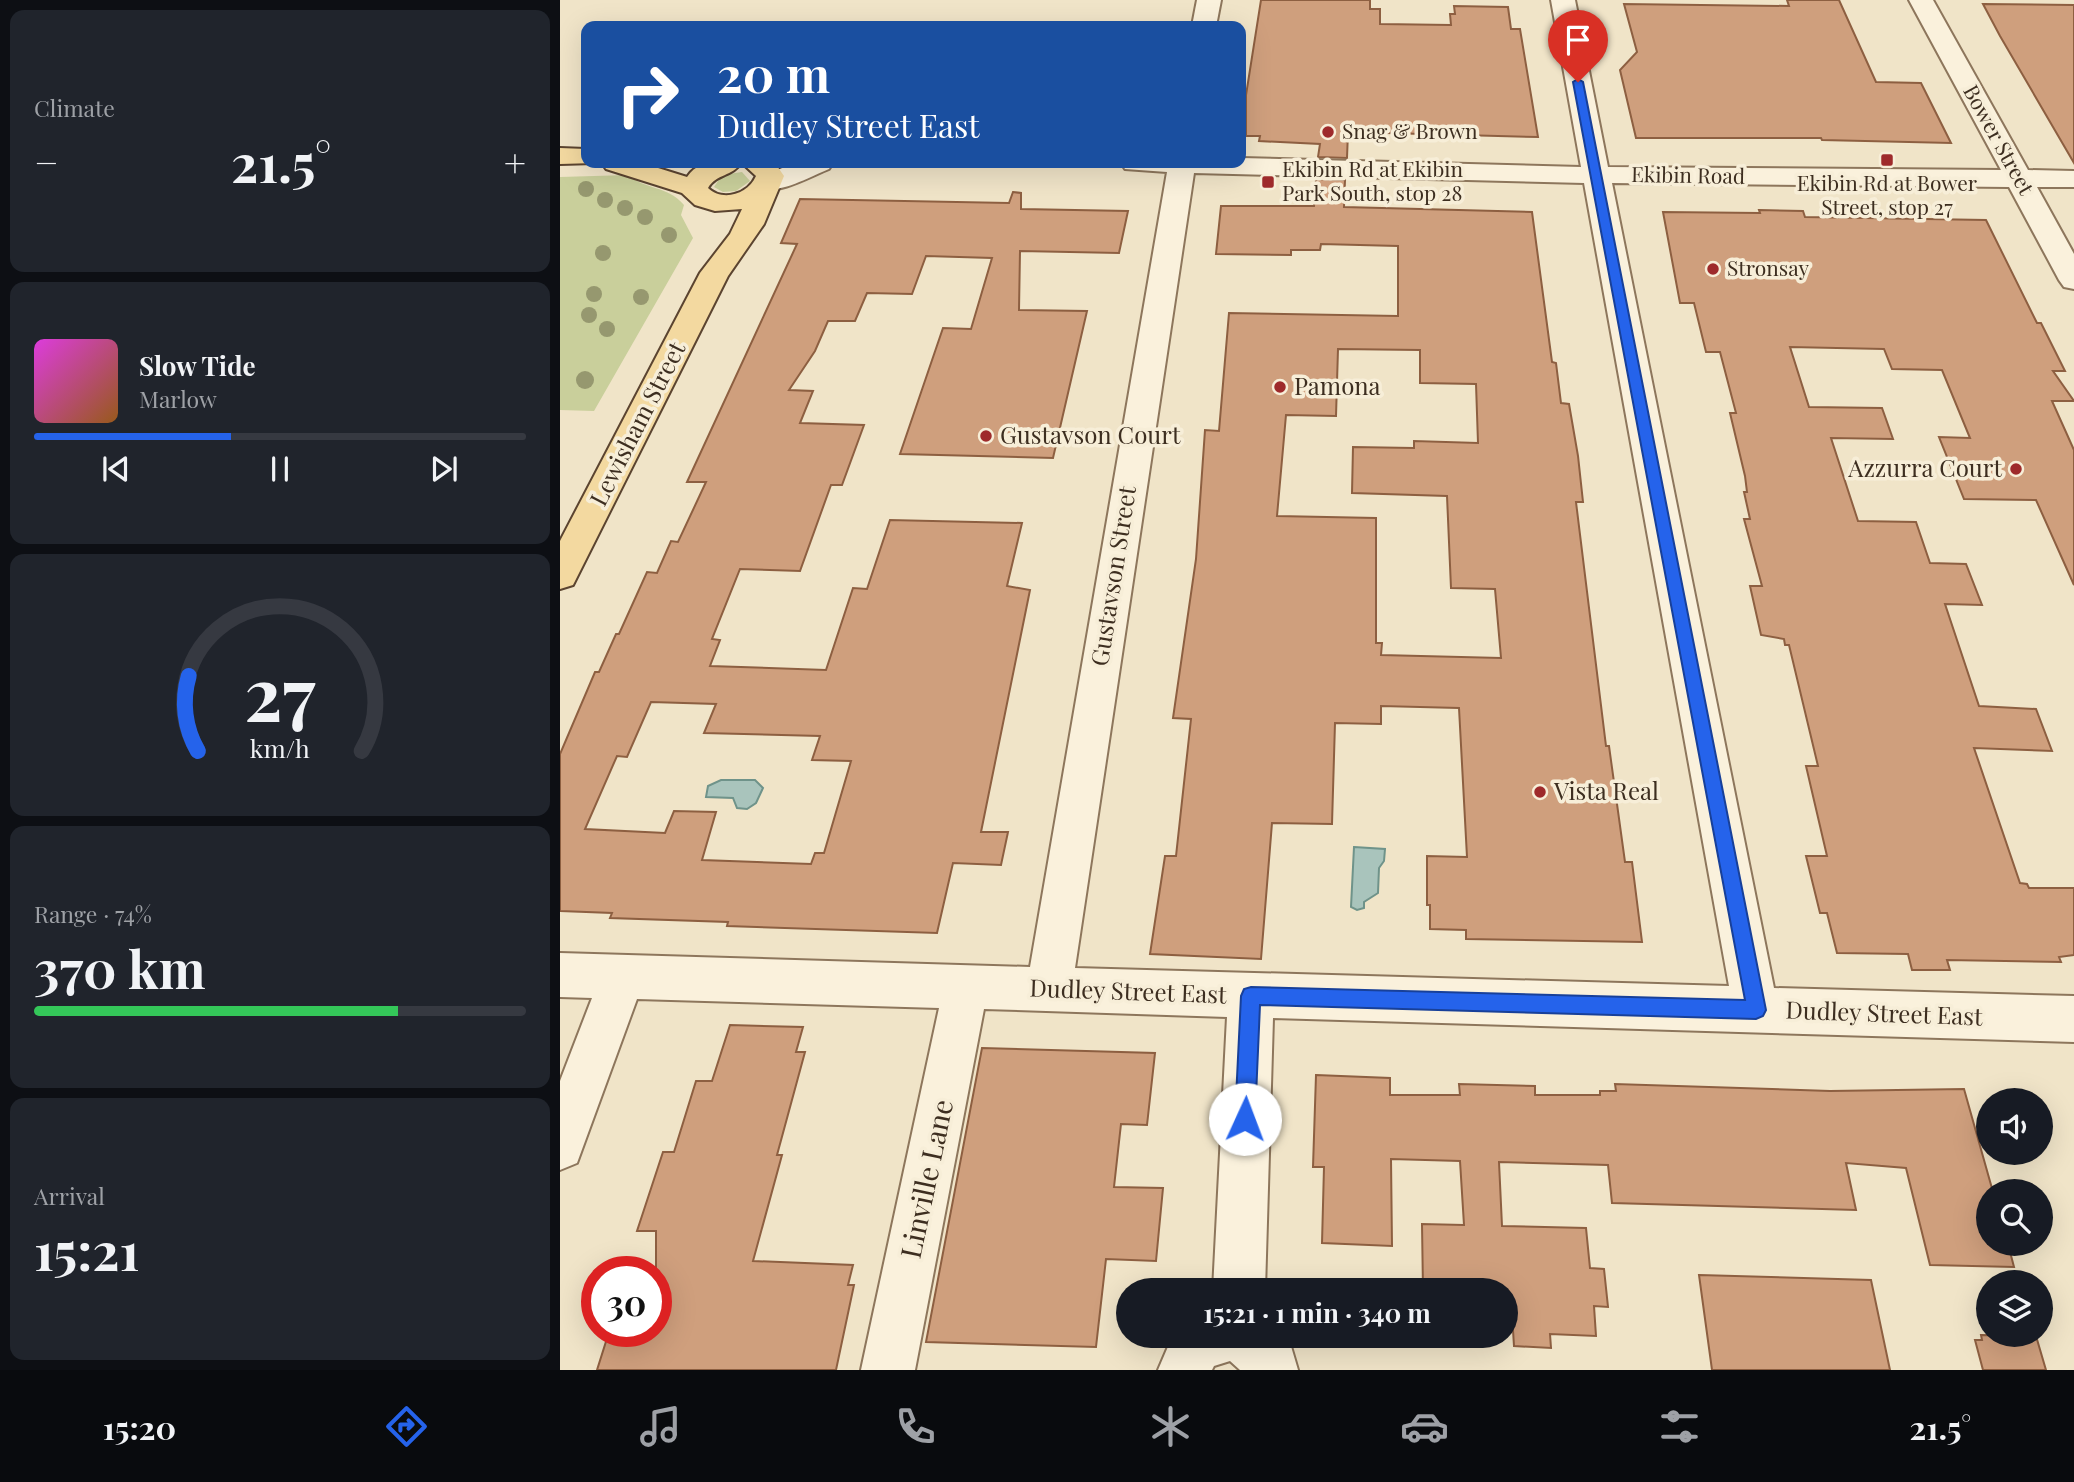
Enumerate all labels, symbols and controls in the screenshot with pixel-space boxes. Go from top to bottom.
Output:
pin [1548,10,1608,82]
icon: arrive [1559,21,1597,59]
text: 20 m [717,40,830,105]
icon: right [602,49,693,140]
street label: Bower Street [1958,79,2042,199]
text: Climate [34,92,115,123]
text: Dudley Street East [717,103,980,146]
place label: Snag & Brown [1342,116,1478,144]
marker: Snag & Brown [1320,124,1336,140]
text: 21.5° [231,127,331,196]
text: − [34,136,59,187]
text: + [504,136,526,187]
marker: Ekibin Rd at Bower Street, stop 27 [1879,152,1895,168]
place label: Ekibin Rd at Ekibin Park South, stop 28 [1282,154,1464,206]
street label: Ekibin Road [1631,159,1745,189]
place label: Ekibin Rd at Bower Street, stop 27 [1797,168,1978,220]
marker: Ekibin Rd at Ekibin Park South, stop 28 [1260,174,1276,190]
place label: Stronsay [1727,253,1809,281]
marker: Stronsay [1705,261,1721,277]
street label: Lewisham Street [581,335,692,511]
text: Slow Tide [139,348,256,383]
place label: Pamona [1294,369,1381,401]
marker: Pamona [1272,379,1288,395]
text: Marlow [139,383,217,414]
place label: Gustavson Court [1000,418,1181,450]
marker: Gustavson Court [978,428,994,444]
icon: previous [97,450,135,488]
icon: pause [261,450,299,488]
icon: next [425,450,463,488]
place label: Azzurra Court [1847,451,2002,483]
marker: Azzurra Court [2008,461,2024,477]
street label: Gustavson Street [1082,483,1142,668]
text: 27 [244,642,316,739]
text: km/h [250,731,310,764]
place label: Vista Real [1553,774,1659,806]
marker: Vista Real [1532,784,1548,800]
text: Range · 74% [34,898,152,929]
text: 370 km [34,933,206,1002]
street label: Dudley Street East [1029,971,1228,1009]
street label: Dudley Street East [1785,993,1984,1031]
position arrow [1208,1082,1282,1156]
map controls [1976,1088,2053,1347]
button: sound [1976,1088,2053,1165]
street label: Linville Lane [891,1096,960,1261]
button: search [1976,1179,2053,1256]
text: Arrival [34,1180,105,1211]
text: 15:21 [34,1215,139,1284]
speed limit sign: 30 [581,1256,672,1347]
button: layers [1976,1270,2053,1347]
text: 15:21 · 1 min · 340 m [1203,1295,1431,1330]
icon: directions [382,1402,431,1451]
icon: music [636,1402,685,1451]
icon: phone [891,1402,940,1451]
icon: climate [1146,1402,1195,1451]
icon: car [1400,1402,1449,1451]
icon: filters [1655,1402,1704,1451]
text: 15:20 [103,1405,176,1448]
text: 21.5° [1909,1405,1971,1448]

